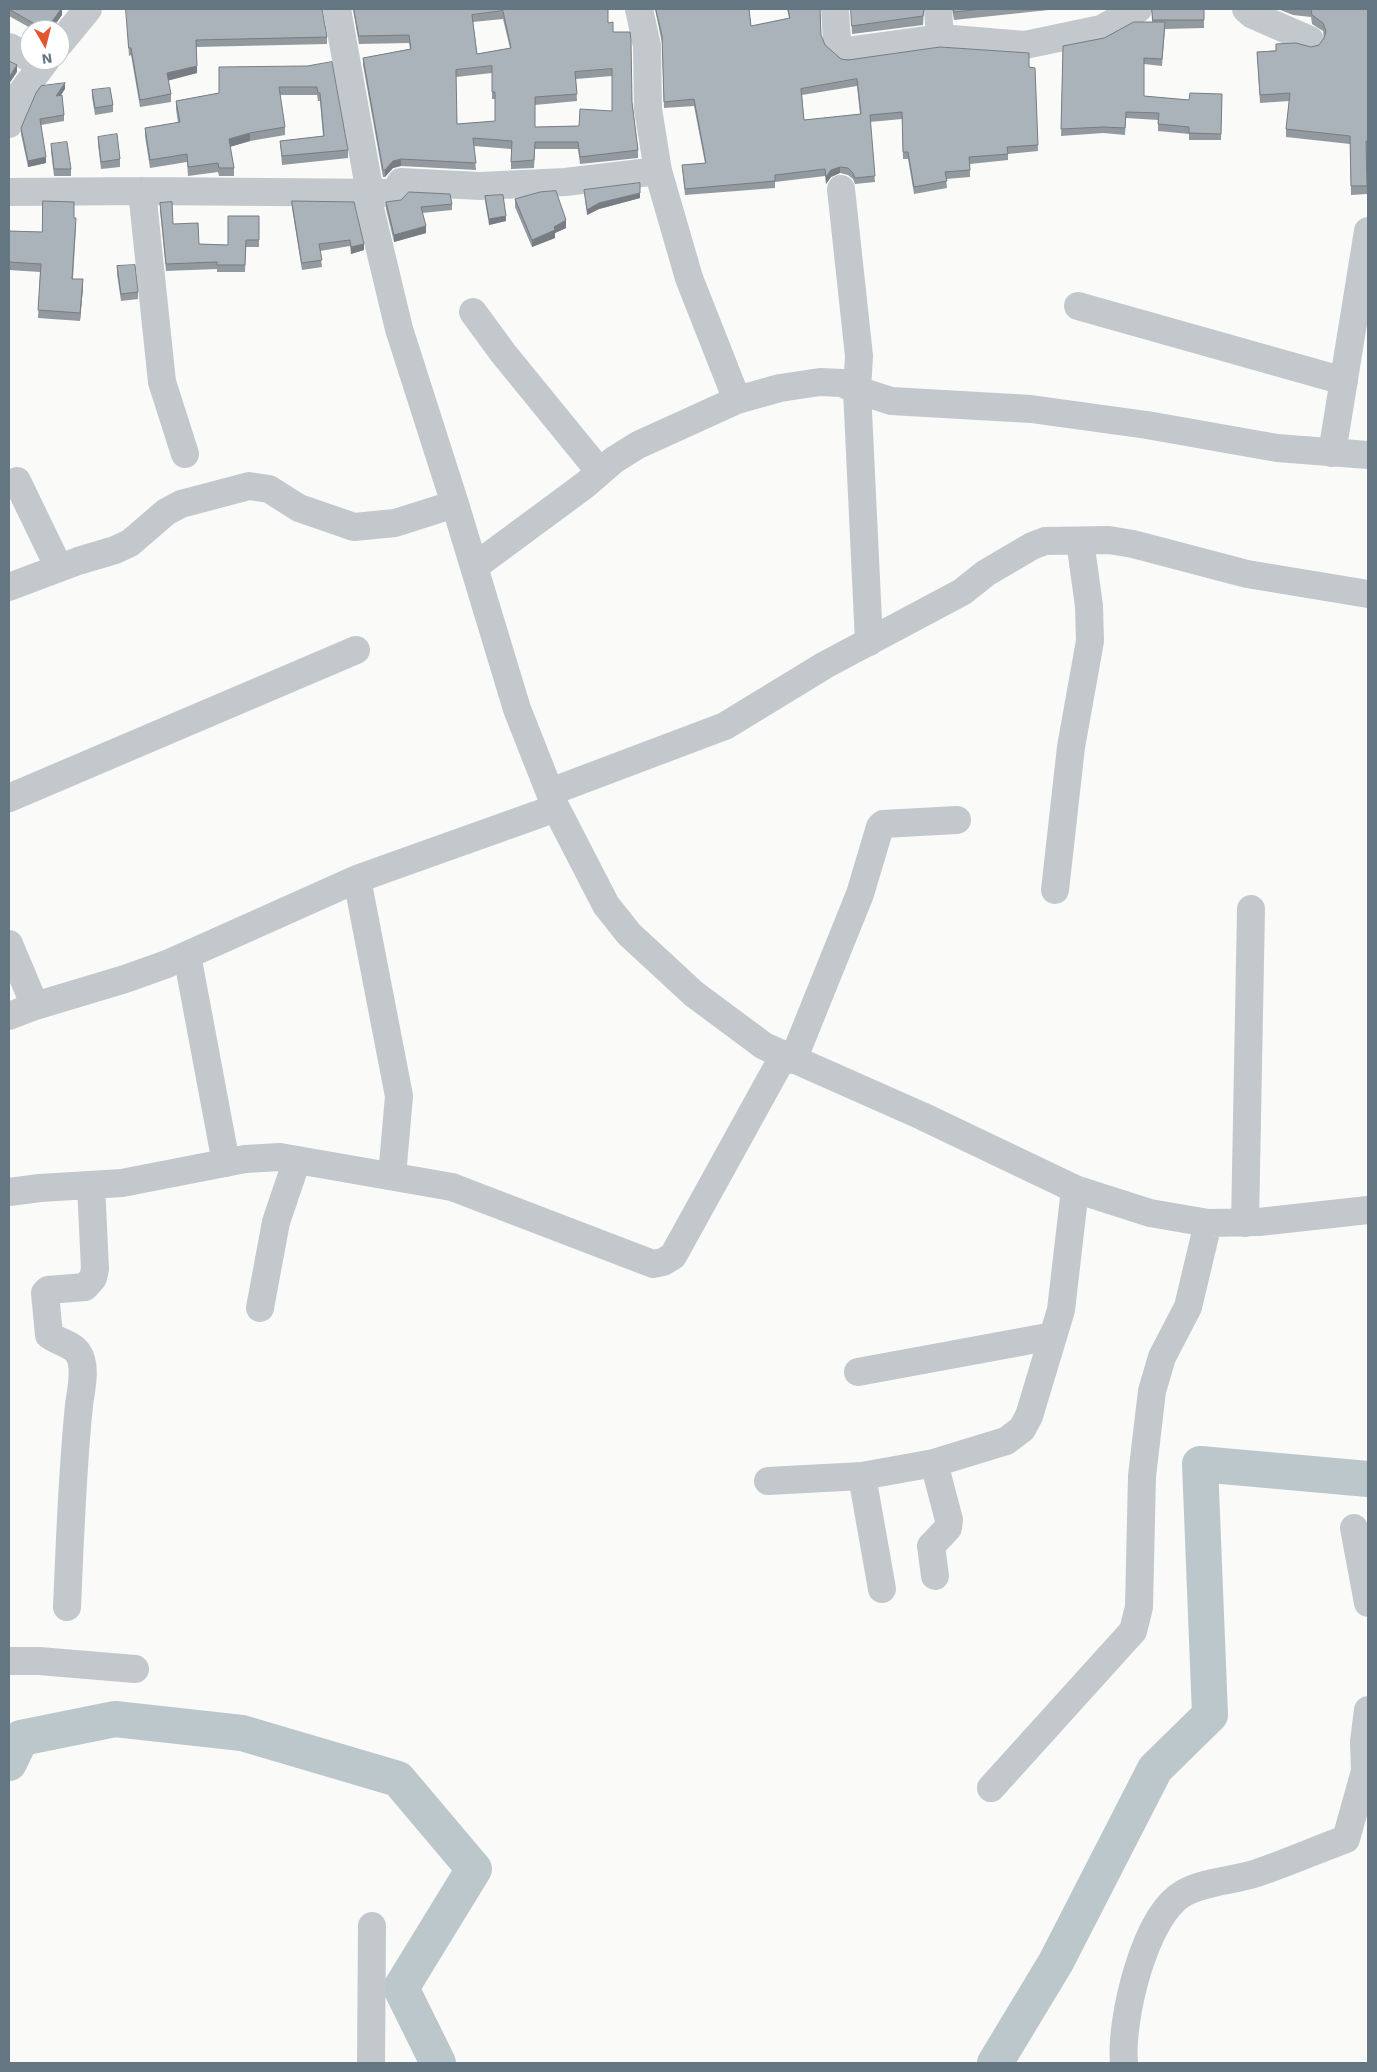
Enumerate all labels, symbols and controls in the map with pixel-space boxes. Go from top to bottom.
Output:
north arrow [20,20,70,70]
text: N [41,50,53,68]

